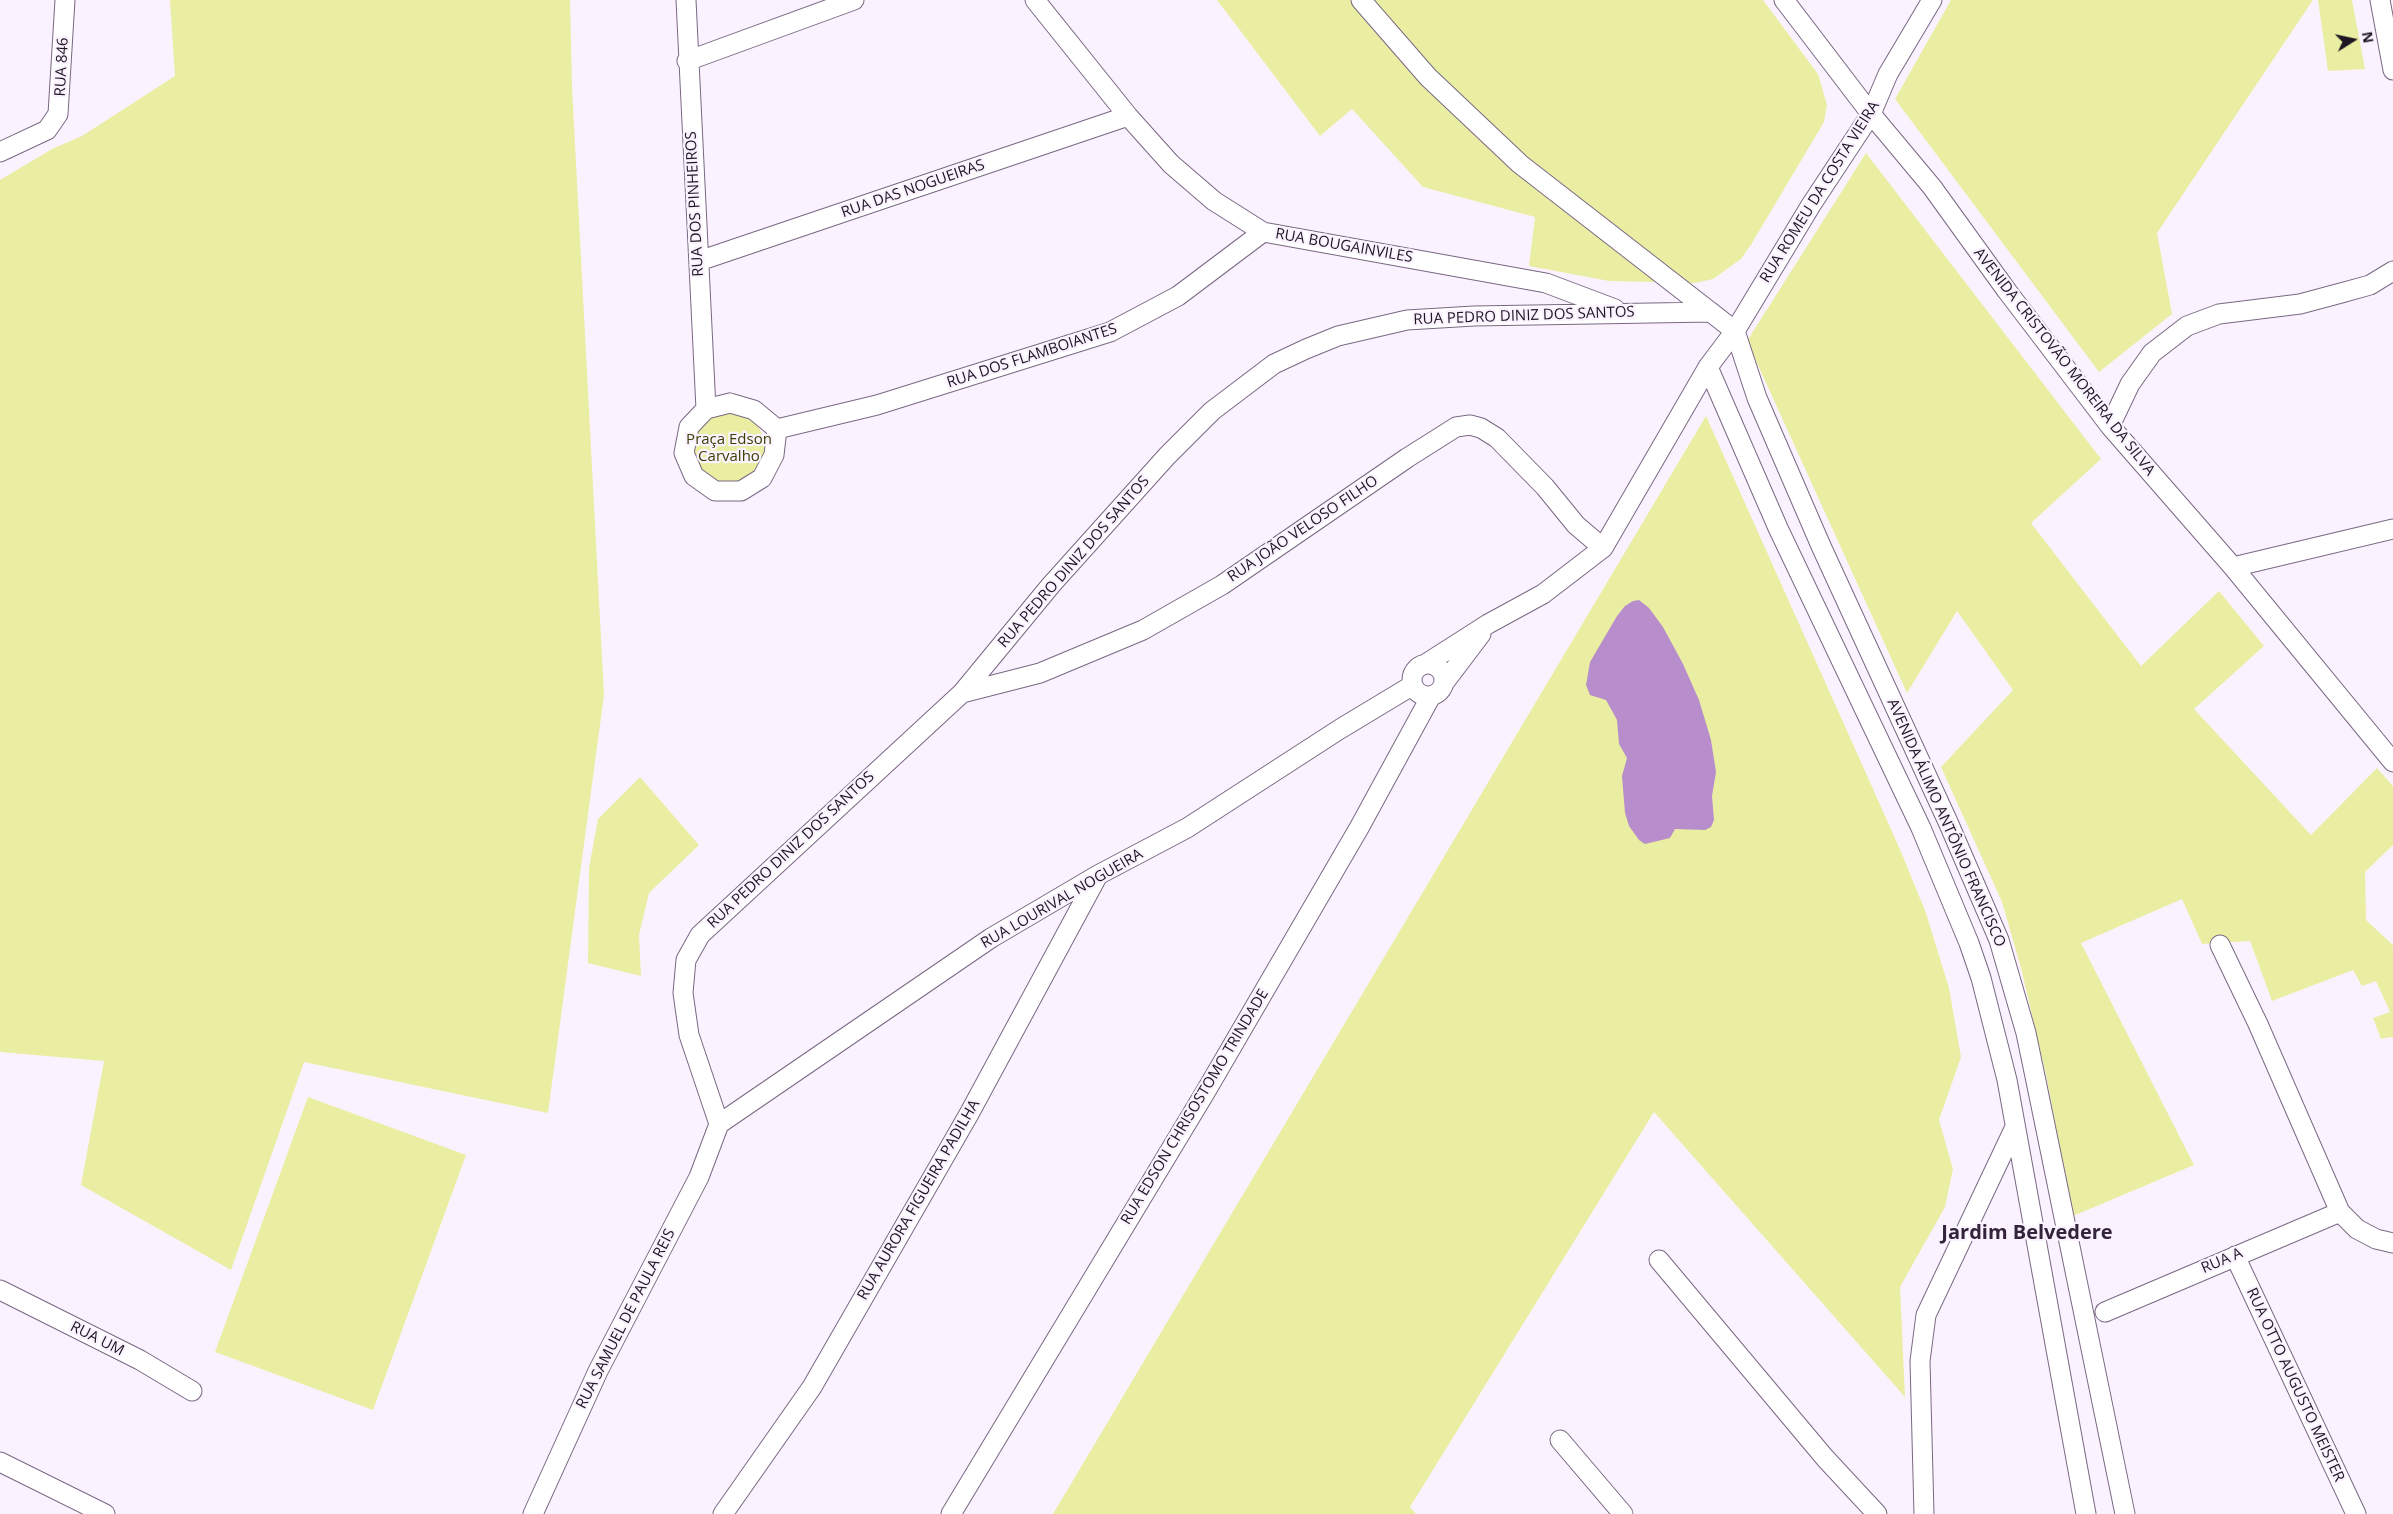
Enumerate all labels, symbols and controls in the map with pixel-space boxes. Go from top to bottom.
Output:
north arrow [2328,15,2378,65]
text: N [2358,30,2379,45]
street label: RUA 846 [51,37,73,97]
street label: RUA ROMEU DA COSTA VIEIRA [1757,98,1883,286]
street label: RUA DOS PINHEIROS [682,131,708,277]
street label: RUA DAS NOGUEIRAS [839,156,987,222]
street label: RUA BOUGAINVILES [1274,225,1414,267]
street label: AVENIDA CRISTOVÃO MOREIRA DA SILVA [1969,245,2159,479]
street label: RUA PEDRO DINIZ DOS SANTOS [1413,303,1635,329]
street label: RUA DOS FLAMBOIANTES [945,320,1119,392]
park label: Praça Edson Carvalho [686,431,772,466]
street label: RUA JOÃO VELOSO FILHO [1224,472,1382,586]
street label: RUA PEDRO DINIZ DOS SANTOS [995,473,1153,651]
street label: AVENIDA ÁLIMO ANTÔNIO FRANCISCO [1883,696,2009,950]
street label: RUA PEDRO DINIZ DOS SANTOS [704,768,878,932]
street label: RUA LOURIVAL NOGUEIRA [978,845,1146,953]
street label: RUA EDSON CHRISOSTOMO TRINDADE [1117,986,1273,1228]
street label: RUA AURORA FIGUEIRA PADILHA [854,1097,984,1303]
district label: Jardim Belvedere [1941,1221,2113,1245]
street label: RUA SAMUEL DE PAULA REIS [573,1226,679,1412]
street label: RUA A [2199,1244,2245,1278]
street label: RUA OTTO AUGUSTO MEISTER [2242,1285,2348,1485]
street label: RUA UM [67,1318,127,1360]

